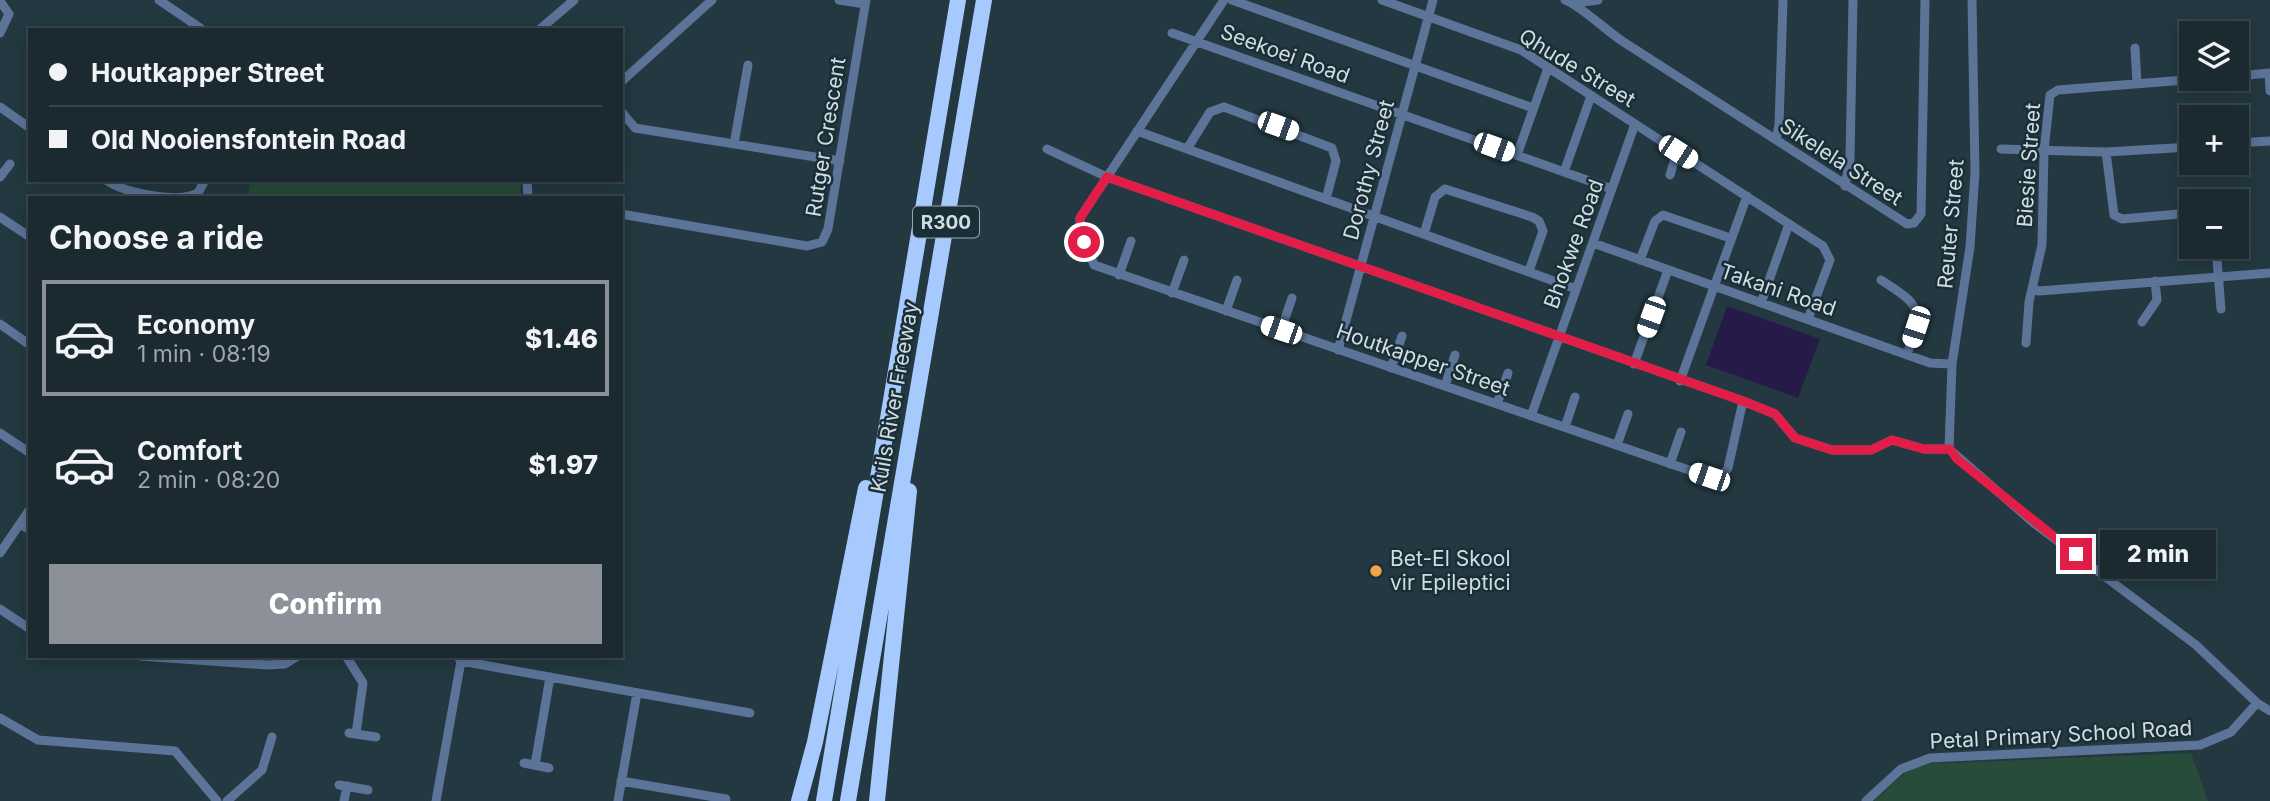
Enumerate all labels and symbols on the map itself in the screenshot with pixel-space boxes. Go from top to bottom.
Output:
street label: Seekoei Road [1217,19,1353,88]
street label: Qhude Street [1515,23,1640,112]
street label: Rutger Crescent [801,55,850,219]
street label: Dorothy Street [1338,97,1399,243]
street label: Biesie Street [2012,102,2045,228]
car [1255,109,1302,143]
street label: Sikelela Street [1775,113,1907,211]
car [1471,130,1518,164]
car [1655,132,1702,172]
street label: Reuter Street [1932,158,1969,290]
street label: Bhokwe Road [1539,176,1609,312]
road number: R300 [913,206,979,238]
route start [1068,226,1100,258]
street label: Takani Road [1717,258,1840,321]
car [1634,294,1669,340]
street label: Kuils River Freeway [865,300,924,494]
car [1900,304,1933,350]
car [1258,313,1305,347]
street label: Houtkapper Street [1333,318,1513,401]
car [1686,460,1733,494]
callout: 2 min [2100,530,2216,578]
route end [2060,538,2092,570]
place label: Bet-El Skool vir Epileptici [1390,546,1511,595]
marker: Bet-El Skool vir Epileptici [1368,563,1384,579]
street label: Petal Primary School Road [1929,715,2193,754]

